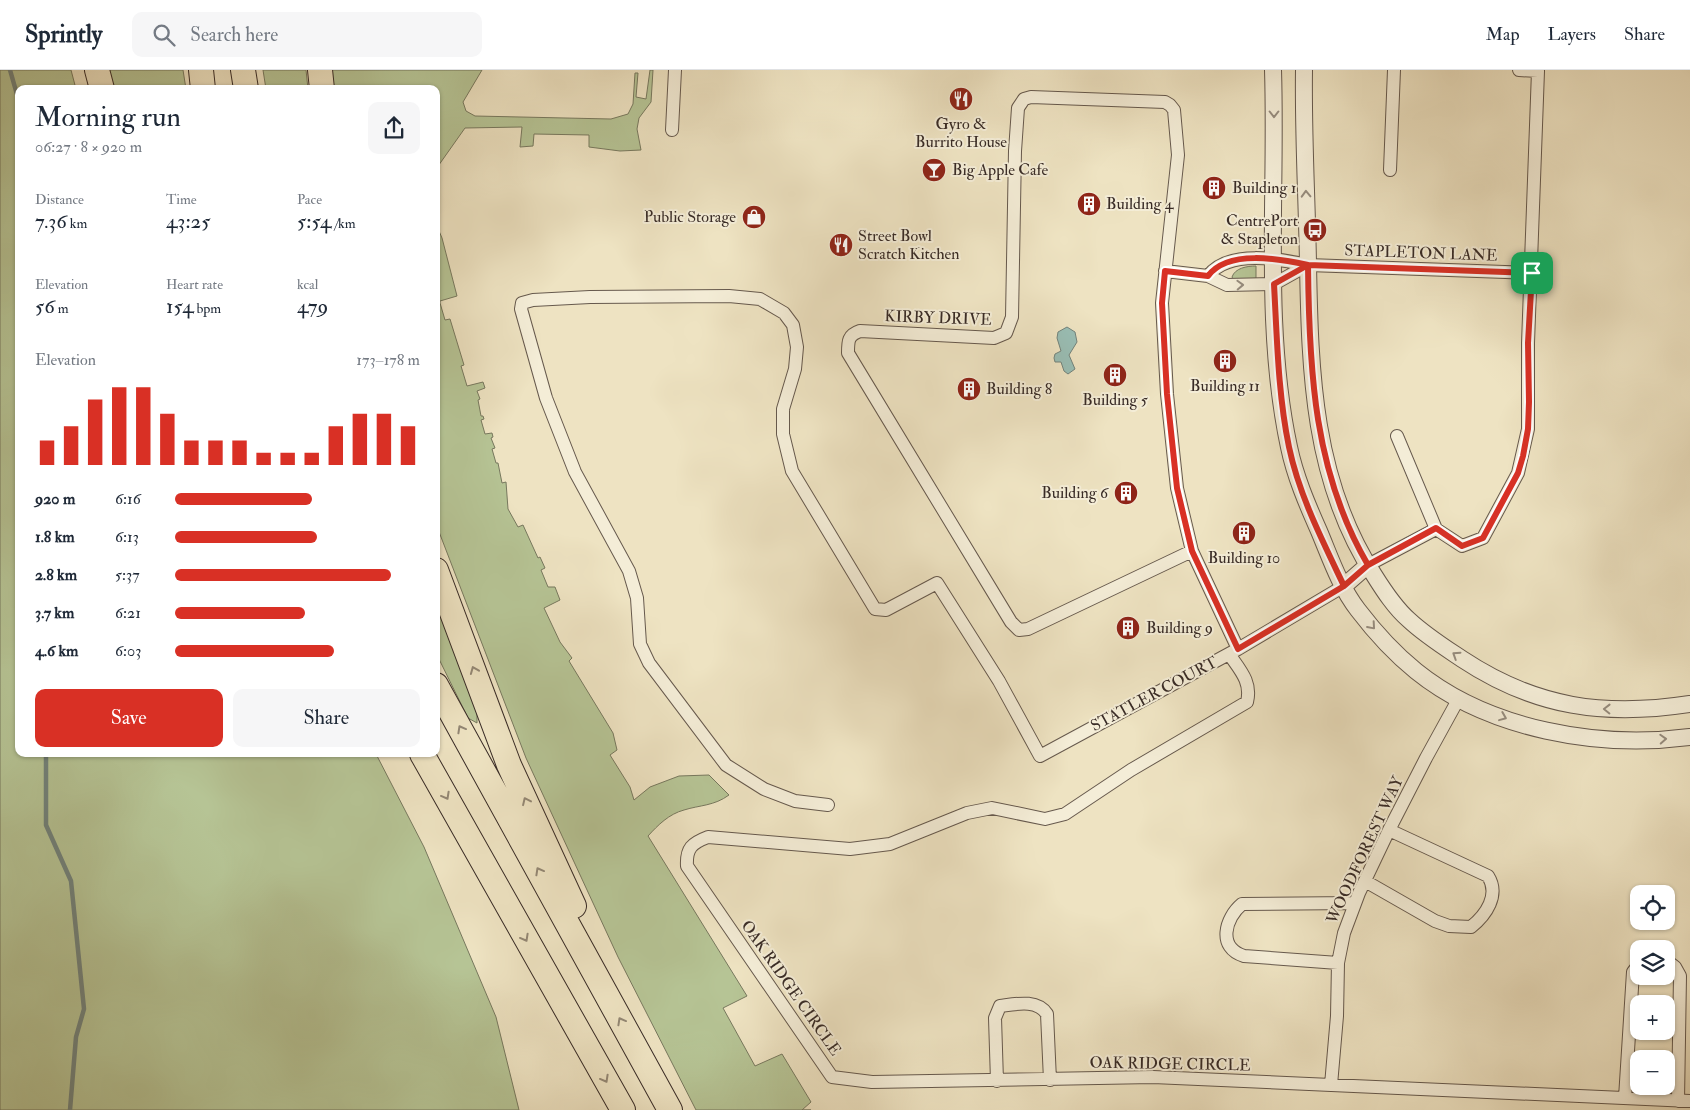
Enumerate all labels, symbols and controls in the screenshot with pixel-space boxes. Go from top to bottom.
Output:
search box [132,12,482,57]
text: Sprintly [25,19,102,50]
icon: search [150,21,178,49]
text: Search here [190,23,278,47]
text: Map [1486,23,1520,46]
text: Layers [1548,23,1596,46]
text: Share [1624,23,1665,46]
restaurant icon: Gyro & Burrito House [948,86,974,112]
text: Morning run [35,100,181,135]
button: share [368,102,420,154]
one-way arrow [1269,110,1279,118]
place label: Gyro & Burrito House [915,114,1007,152]
text: 06:27 · 8 × 920 m [35,137,142,157]
bar icon: Big Apple Cafe [921,157,947,183]
place label: Big Apple Cafe [952,160,1049,181]
building icon: Building 1 [1201,175,1227,201]
place label: Building 1 [1232,178,1296,198]
one-way arrow [1301,190,1311,198]
text: Distance [35,191,84,208]
text: Time [166,191,197,208]
text: Pace [297,191,322,208]
building icon: Building 4 [1076,191,1102,217]
place label: Building 4 [1106,194,1175,214]
shop icon: Public Storage [741,204,767,230]
place label: Public Storage [644,207,736,227]
text: 7.36 [35,208,67,235]
text: 43:25 [166,208,210,235]
text: 5:54 [297,208,331,235]
place label: CentrePort & Stapleton [1221,211,1298,250]
text: km [67,215,87,232]
text: /km [331,215,356,232]
bus stop icon: CentrePort & Stapleton [1302,217,1328,243]
place label: Street Bowl Scratch Kitchen [858,226,960,264]
restaurant icon: Street Bowl Scratch Kitchen [828,232,854,258]
street label: STAPLETON LANE [1344,240,1498,266]
pin [1511,252,1553,294]
icon: arrive [1518,259,1546,287]
text: Elevation [35,276,88,293]
text: Heart rate [166,276,223,293]
text: kcal [297,276,318,293]
one-way arrow [1236,279,1244,290]
text: 56 [35,293,55,320]
text: 154 [166,293,193,320]
text: 479 [297,293,328,320]
text: m [55,300,69,317]
text: bpm [193,300,221,317]
street label: KIRBY DRIVE [884,306,992,330]
building icon: Building 11 [1212,348,1238,374]
text: Elevation [35,350,96,370]
text: 173–178 m [356,350,420,370]
building icon: Building 5 [1102,362,1128,388]
building icon: Building 8 [956,376,982,402]
place label: Building 11 [1190,376,1260,396]
place label: Building 8 [986,379,1053,399]
place label: Building 5 [1082,390,1148,410]
building icon: Building 6 [1113,480,1139,506]
place label: Building 6 [1041,483,1109,503]
text: 920 m [35,489,75,509]
text: 6:16 [115,489,141,509]
building icon: Building 10 [1231,520,1257,546]
text: 1.8 km [35,527,75,547]
text: 6:13 [115,527,139,547]
place label: Building 10 [1208,548,1280,568]
text: 2.8 km [35,565,77,585]
text: 5:37 [115,565,139,585]
text: 3.7 km [35,603,74,623]
text: 6:21 [115,603,141,623]
building icon: Building 9 [1115,615,1141,641]
place label: Building 9 [1146,618,1213,638]
one-way arrow [1366,620,1374,629]
text: 4.6 km [35,641,79,661]
text: 6:03 [115,641,141,661]
street label: STATLER COURT [1087,652,1221,736]
one-way arrow [1452,652,1462,661]
one-way arrow [469,666,480,675]
button: Save [35,689,223,747]
button: Share [233,689,420,747]
one-way arrow [1602,704,1610,714]
one-way arrow [1499,711,1507,721]
one-way arrow [457,725,467,734]
one-way arrow [1659,734,1667,745]
street label: WOODFOREST WAY [1322,772,1408,928]
one-way arrow [439,791,449,800]
one-way arrow [521,797,532,806]
one-way arrow [535,868,545,877]
map controls [1630,885,1675,1095]
button: locate [1630,885,1675,930]
street label: OAK RIDGE CIRCLE [737,916,845,1060]
one-way arrow [519,932,529,941]
button: layers [1630,940,1675,985]
button: + [1630,995,1675,1040]
one-way arrow [618,1018,628,1027]
button: − [1630,1050,1675,1095]
street label: OAK RIDGE CIRCLE [1089,1053,1251,1075]
one-way arrow [599,1074,609,1083]

